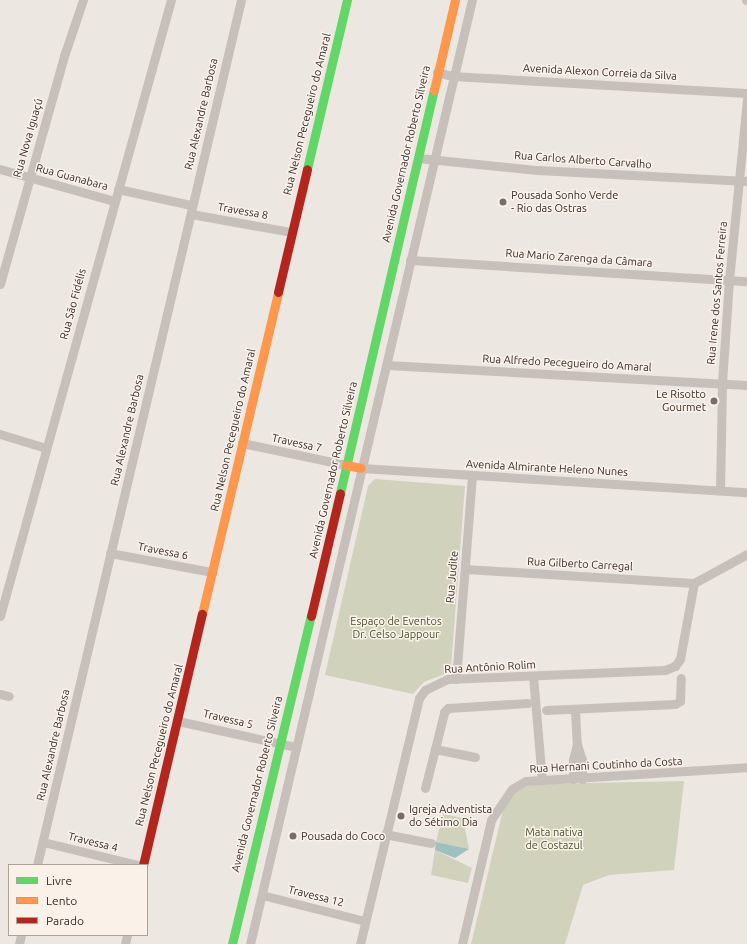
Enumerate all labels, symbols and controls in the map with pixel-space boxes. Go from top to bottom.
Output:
street label: Rua Nelson Pecegueiro do Amaral [280,32,334,196]
street label: Rua Alexandre Barbosa [182,57,220,171]
street label: Avenida Alexon Correia da Silva [523,61,677,83]
street label: Avenida Governador Roberto Silveira [379,64,433,244]
street label: Rua Nova Iguaçú [10,97,46,179]
street label: Rua Carlos Alberto Carvalho [514,149,652,171]
street label: Rua Guanabara [34,161,110,193]
place label: Pousada Sonho Verde - Rio das Ostras [511,189,618,215]
marker: Pousada Sonho Verde - Rio das Ostras [498,197,508,207]
street label: Travessa 8 [217,200,269,222]
street label: Rua Irene dos Santos Ferreira [704,221,730,365]
street label: Rua Mario Zarenga da Câmara [505,246,653,270]
street label: Rua São Fidélis [57,267,89,341]
street label: Rua Nelson Pecegueiro do Amaral [208,347,258,513]
street label: Rua Alfredo Pecegueiro do Amaral [482,352,652,374]
street label: Rua Alexandre Barbosa [108,373,146,487]
street label: Avenida Governador Roberto Silveira [306,380,360,560]
place label: Le Risotto Gourmet [656,388,706,414]
marker: Le Risotto Gourmet [709,396,719,406]
street label: Travessa 7 [271,431,323,455]
street label: Avenida Almirante Heleno Nunes [466,457,628,479]
street label: Travessa 6 [137,540,189,562]
street label: Rua Judite [443,550,461,604]
street label: Rua Gilberto Carregal [527,555,633,573]
park label: Espaço de Eventos Dr. Celso Jappour [350,615,442,641]
street label: Rua Antônio Rolim [444,658,536,676]
street label: Rua Nelson Pecegueiro do Amaral [132,663,186,827]
street label: Rua Alexandre Barbosa [34,688,72,802]
street label: Avenida Governador Roberto Silveira [229,695,285,873]
street label: Travessa 5 [202,707,254,731]
street label: Rua Hernani Coutinho da Costa [529,754,683,776]
place label: Igreja Adventista do Sétimo Dia [409,803,492,829]
marker: Igreja Adventista do Sétimo Dia [396,811,406,821]
park label: Mata nativa de Costazul [525,826,583,852]
street label: Travessa 4 [67,829,119,855]
place label: Pousada do Coco [301,829,385,843]
marker: Pousada do Coco [288,831,298,841]
legend [8,864,148,936]
text: Livre [46,874,72,887]
street label: Travessa 12 [287,883,345,909]
text: Lento [46,894,77,907]
text: Parado [46,914,84,927]

